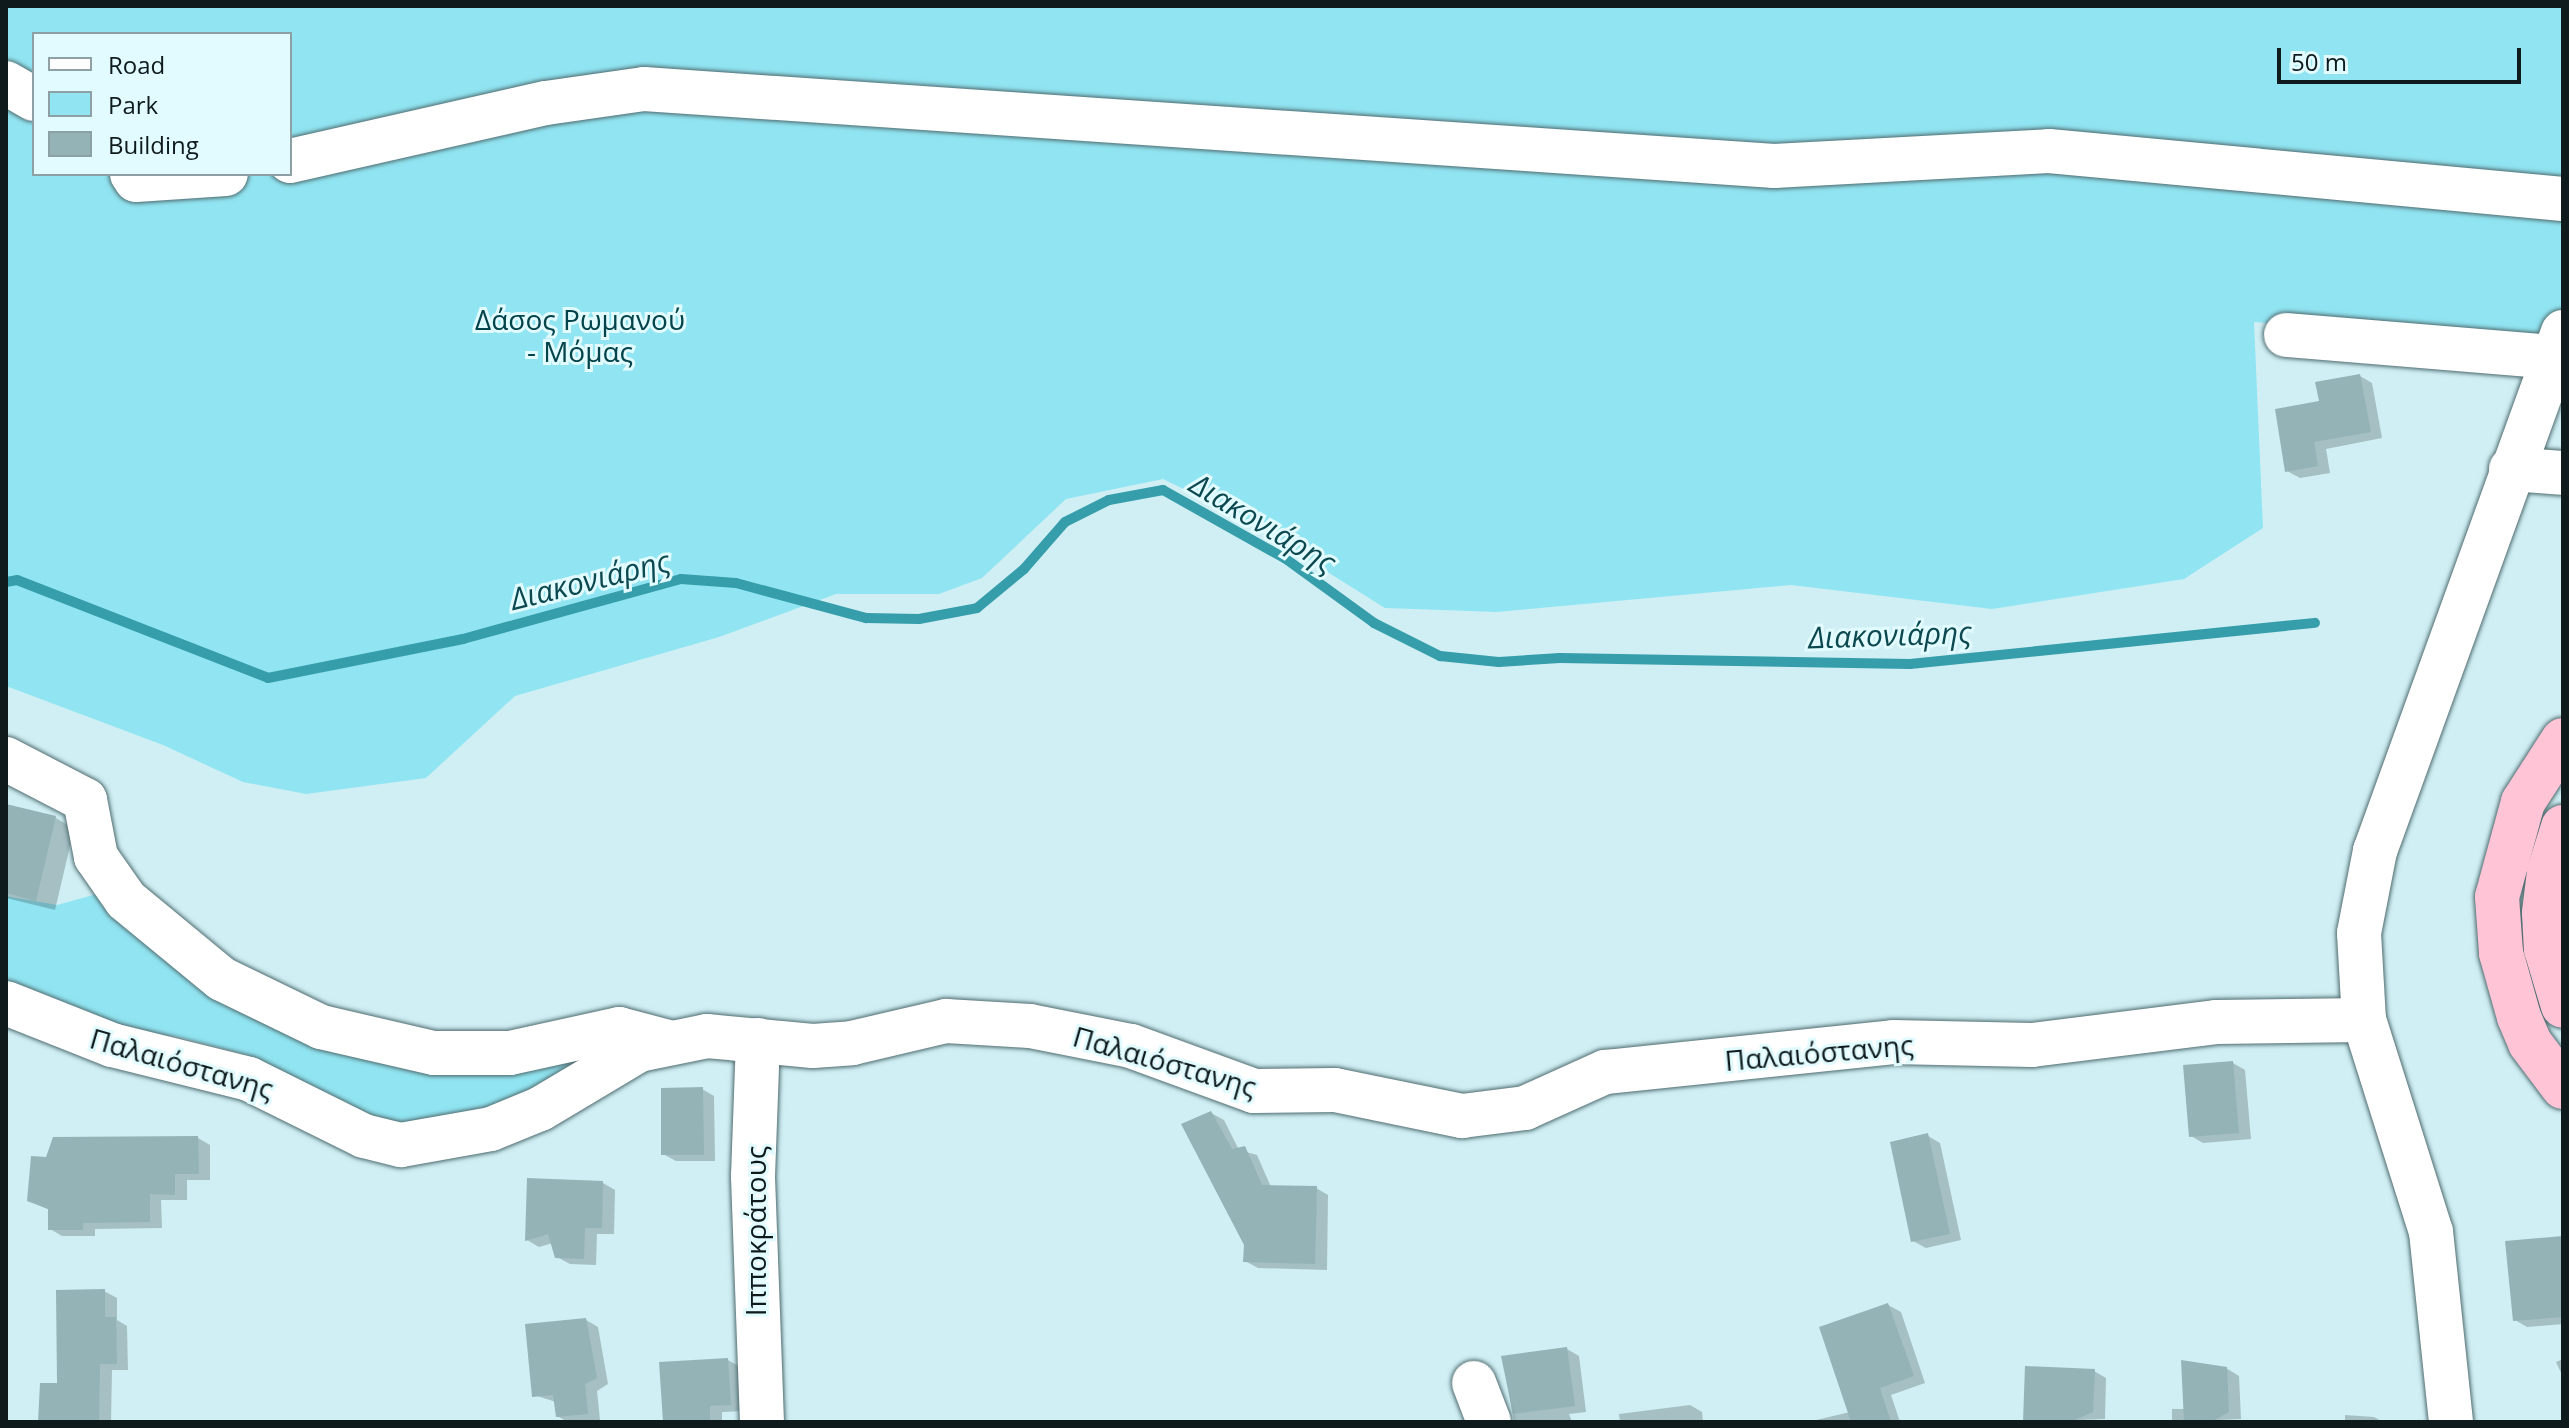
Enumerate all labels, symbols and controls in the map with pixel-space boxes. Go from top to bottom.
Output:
legend [32,32,292,176]
scale bar [2281,32,2525,82]
text: 50 m [2291,45,2347,78]
text: Road [108,48,165,81]
text: Park [108,88,158,121]
text: Building [108,128,199,161]
park label: Δάσος Ρωμανού - Μόμας [475,302,685,368]
water label: Διακονιάρης [1184,465,1342,581]
water label: Διακονιάρης [506,543,674,617]
water label: Διακονιάρης [1808,614,1972,656]
street label: Παλαιόστανης [1069,1019,1261,1103]
street label: Παλαιόστανης [86,1021,278,1105]
street label: Παλαιόστανης [1723,1027,1915,1077]
street label: Ιπποκράτους [738,1146,772,1316]

